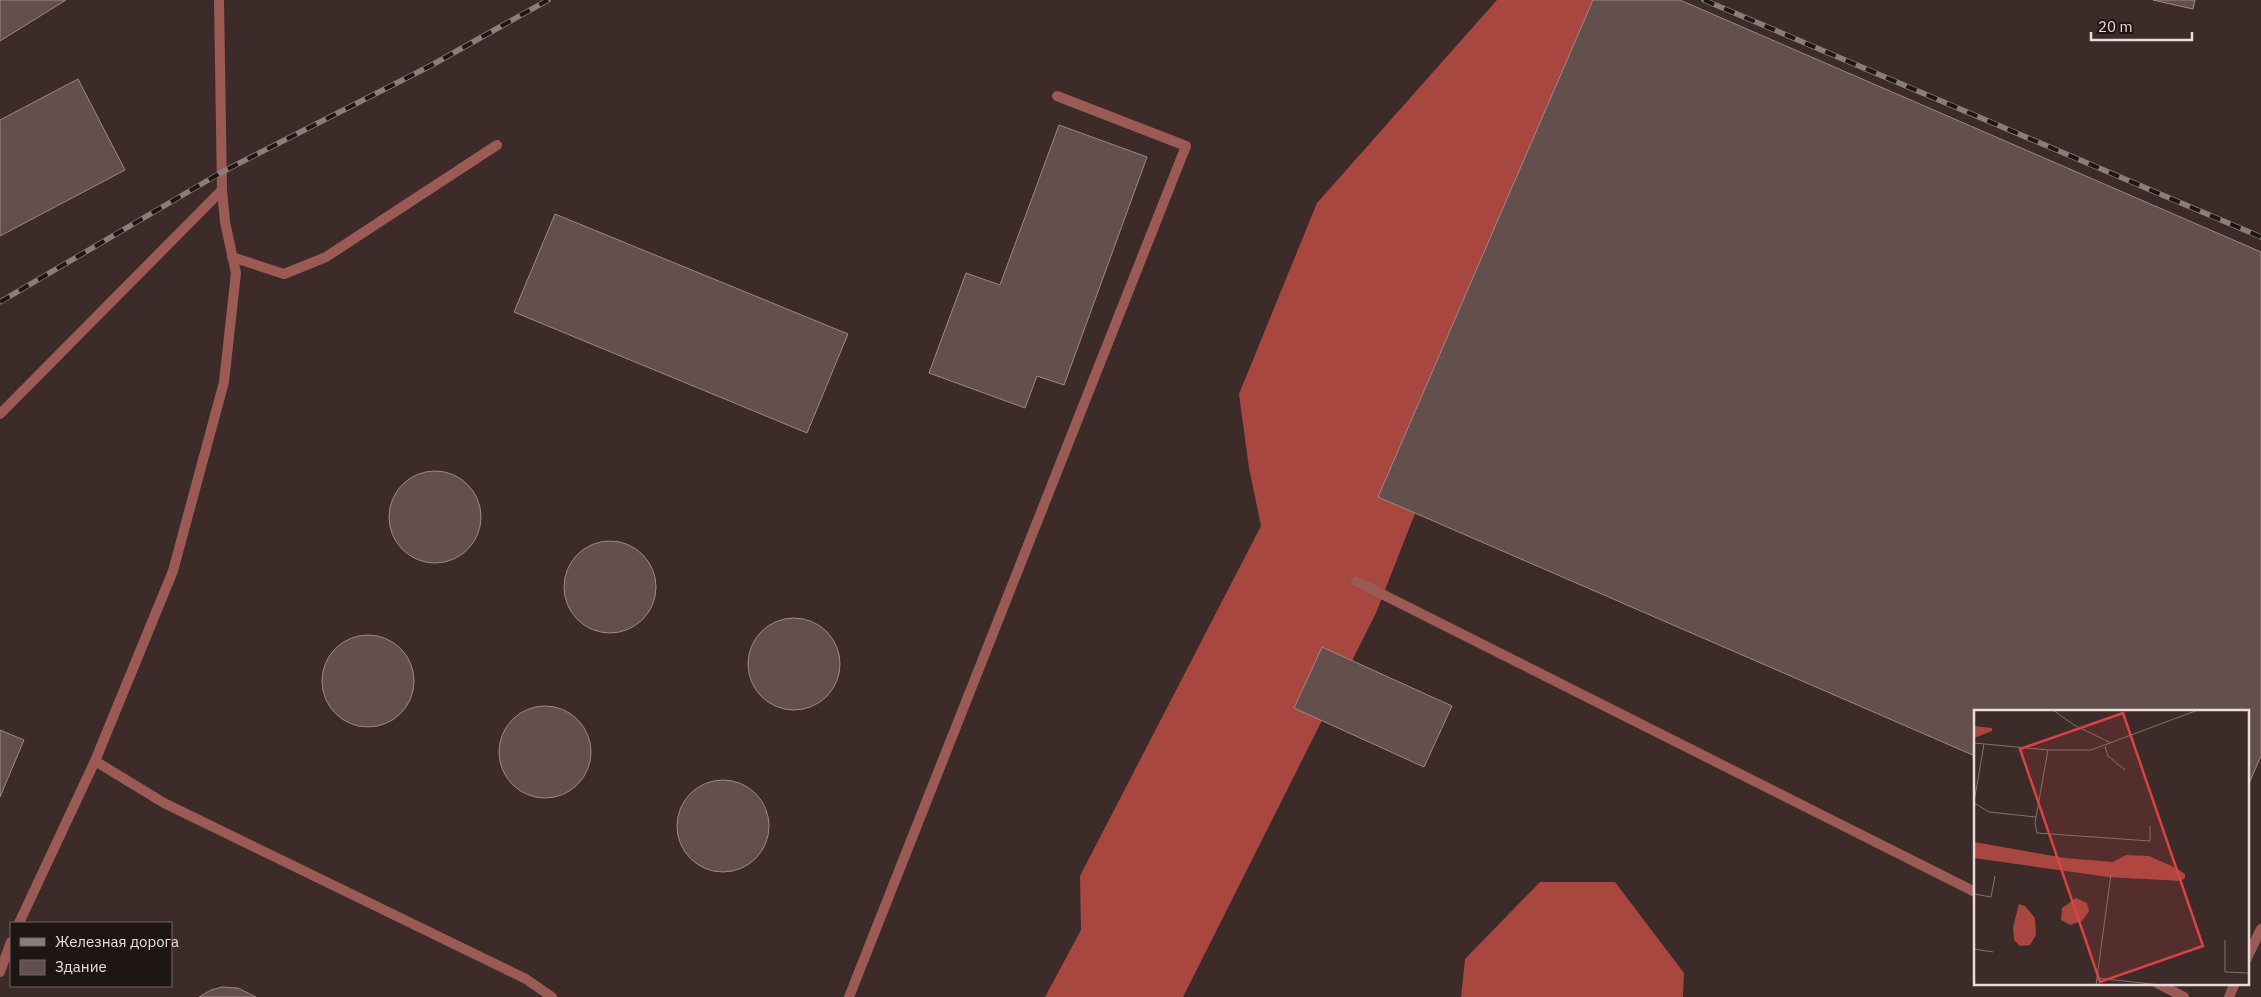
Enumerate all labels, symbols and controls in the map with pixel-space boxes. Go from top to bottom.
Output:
scale bar [2091,10,2192,42]
text: 20 m [2098,17,2133,36]
inset map [1974,710,2248,984]
legend [10,922,172,987]
text: Железная дорога [55,932,179,951]
text: Здание [55,957,107,976]

